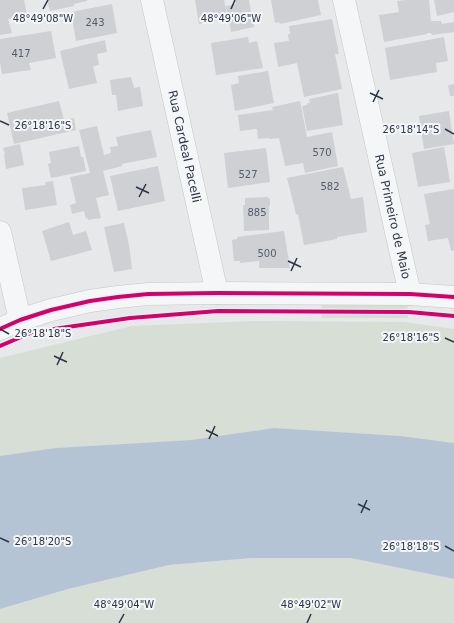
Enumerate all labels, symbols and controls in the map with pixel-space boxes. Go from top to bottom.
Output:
text: 48°49'08"W [13,13,73,24]
text: 48°49'06"W [201,13,261,24]
house number: 243 [85,17,105,28]
house number: 417 [11,48,31,59]
street label: Rua Cardeal Pacelli [165,89,204,204]
text: 26°18'16"S [15,120,71,131]
text: 26°18'14"S [383,124,439,135]
house number: 570 [312,147,332,158]
street label: Rua Primeiro de Maio [372,153,413,280]
house number: 527 [238,169,258,180]
house number: 582 [320,181,340,192]
house number: 885 [247,207,267,218]
house number: 500 [257,248,277,259]
text: 26°18'18"S [15,328,71,339]
text: 26°18'16"S [383,332,439,343]
text: 26°18'20"S [15,536,71,547]
text: 26°18'18"S [383,541,439,552]
text: 48°49'04"W [94,599,154,610]
text: 48°49'02"W [281,599,341,610]

